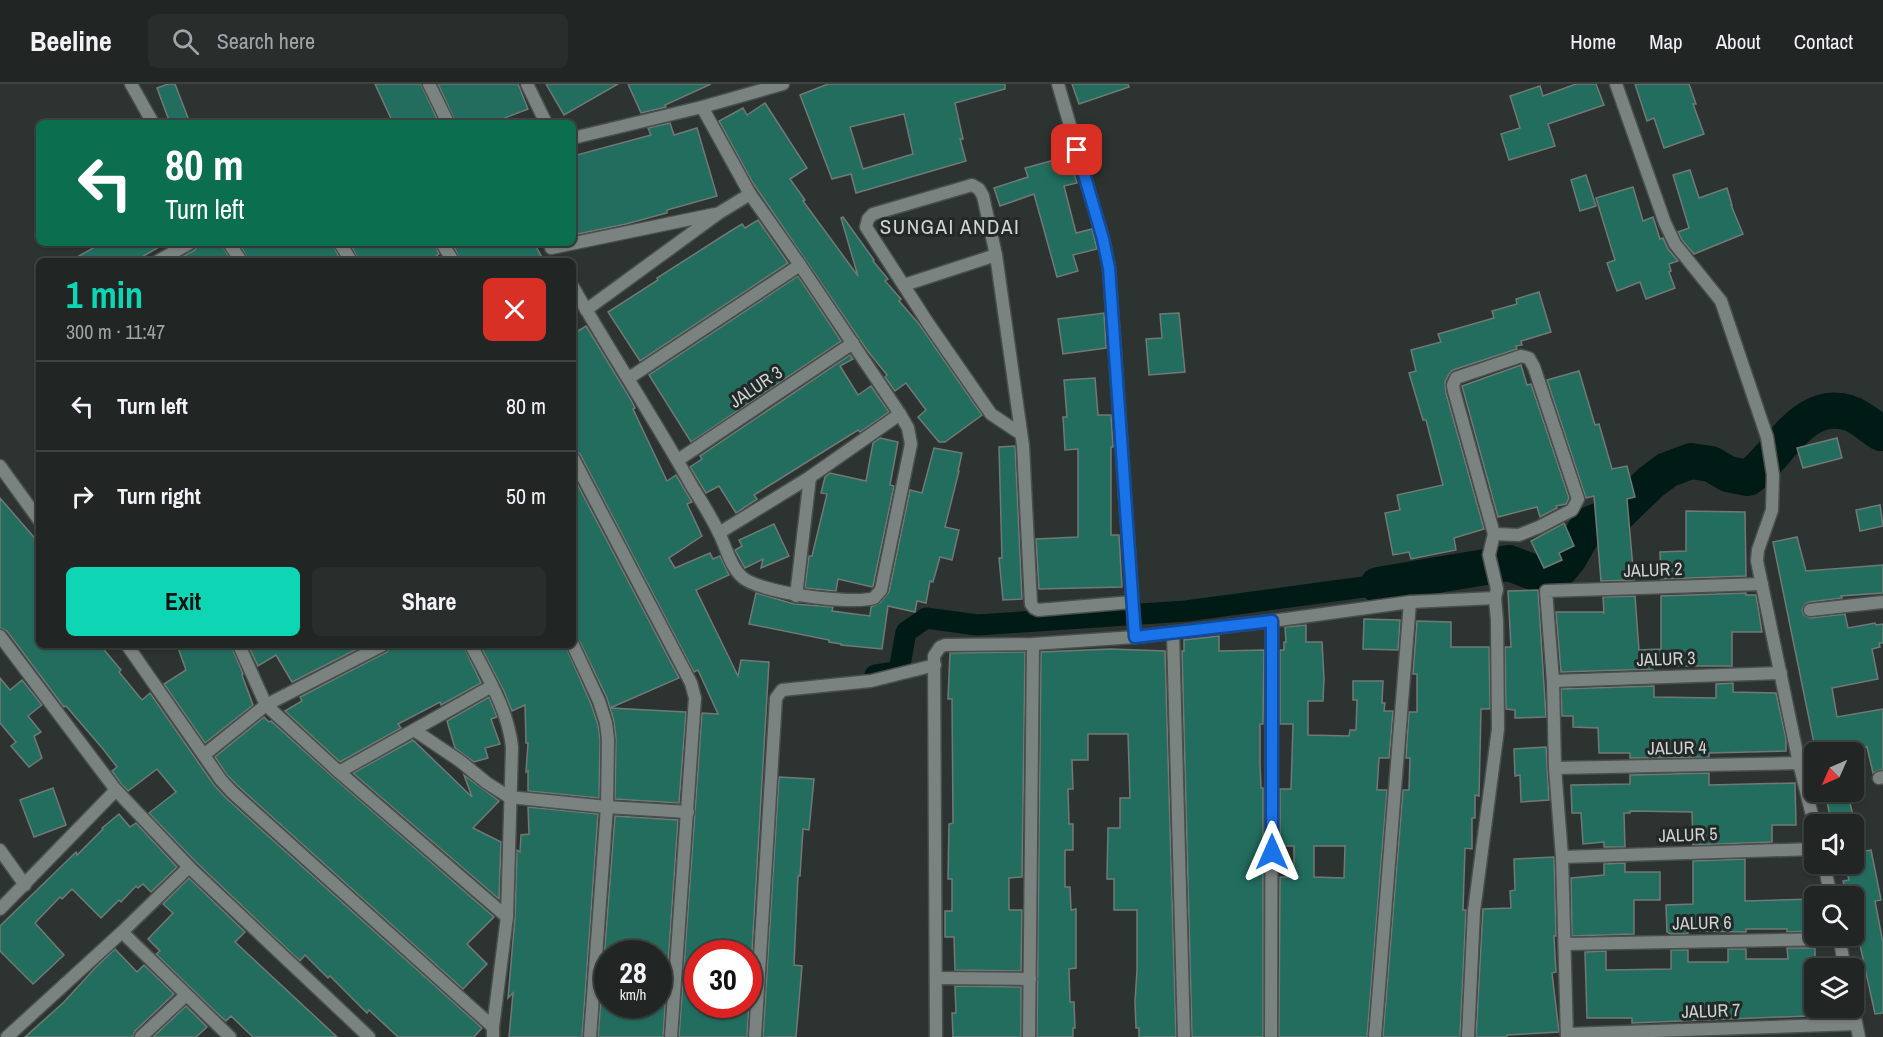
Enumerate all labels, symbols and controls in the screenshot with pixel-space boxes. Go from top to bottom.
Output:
search box [148,14,568,68]
text: Beeline [30,22,112,60]
icon: search [169,25,202,58]
text: Search here [217,26,315,56]
text: Home [1570,27,1616,56]
text: Map [1649,27,1683,56]
text: About [1716,27,1761,56]
text: Contact [1794,27,1853,56]
pin [1051,124,1102,175]
icon: arrive [1060,133,1093,166]
text: 80 m [165,137,244,193]
icon: left [66,144,144,222]
text: Turn left [165,191,244,227]
district label: SUNGAI ANDAI [880,212,1020,241]
text: 1 min [66,271,143,319]
button: close [483,278,546,341]
text: 300 m · 11:47 [66,318,165,345]
street label: JALUR 3 [724,360,787,413]
icon: left [66,390,99,423]
text: Turn left [117,391,188,421]
text: 80 m [506,391,546,421]
icon: right [66,480,99,513]
text: Turn right [117,481,201,511]
text: 50 m [506,481,546,511]
street label: JALUR 2 [1623,556,1683,583]
button: Exit [66,567,300,636]
button: Share [312,567,546,636]
street label: JALUR 3 [1636,645,1696,672]
street label: JALUR 4 [1647,734,1707,761]
north arrow [1804,742,1864,802]
map controls [1804,742,1864,1018]
button: sound [1804,814,1864,874]
position arrow [1240,820,1304,884]
street label: JALUR 5 [1658,821,1718,848]
button: search [1804,886,1864,946]
street label: JALUR 6 [1672,909,1732,936]
speed limit sign: 30 [684,940,762,1018]
text: 28 [619,952,647,992]
button: layers [1804,958,1864,1018]
text: km/h [620,984,646,1005]
street label: JALUR 7 [1681,997,1741,1024]

